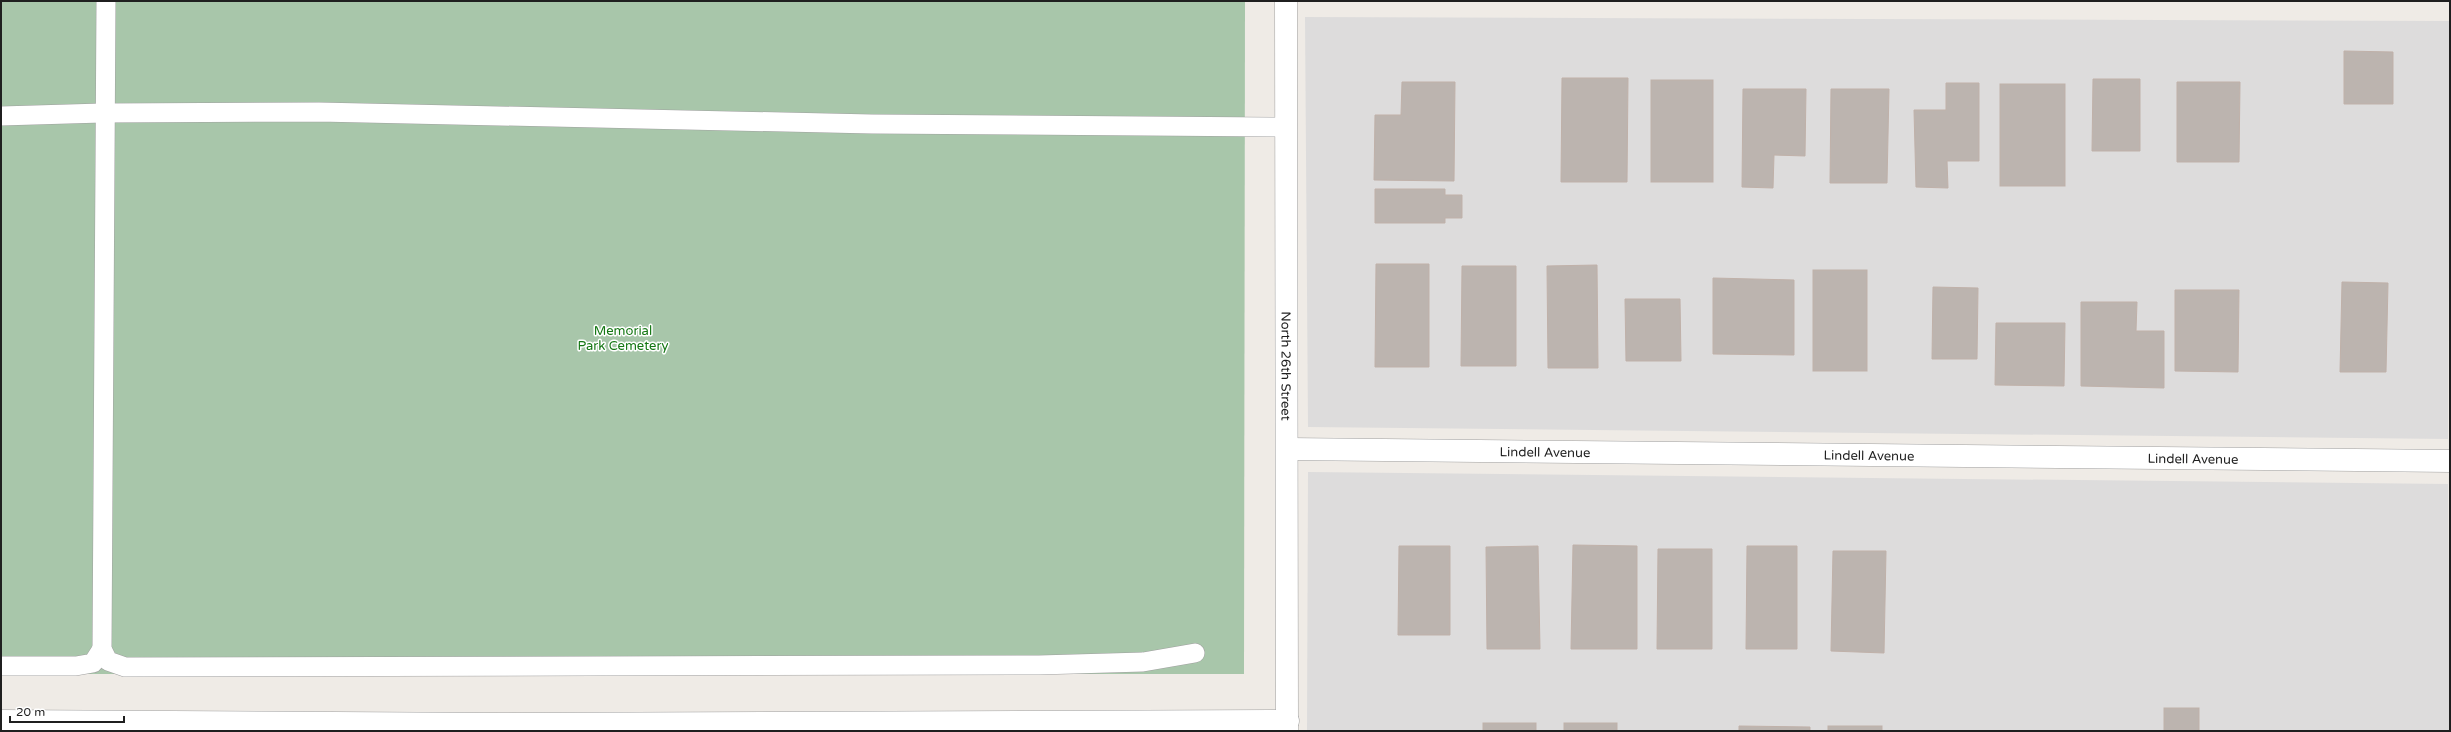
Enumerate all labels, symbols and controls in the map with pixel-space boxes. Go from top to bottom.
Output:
street label: North 26th Street [1277,311,1294,421]
park label: Memorial Park Cemetery [578,323,668,354]
street label: Lindell Avenue [1500,444,1590,461]
street label: Lindell Avenue [1824,448,1914,464]
street label: Lindell Avenue [2148,451,2238,468]
scale bar [10,698,124,724]
text: 20 m [16,705,45,719]

